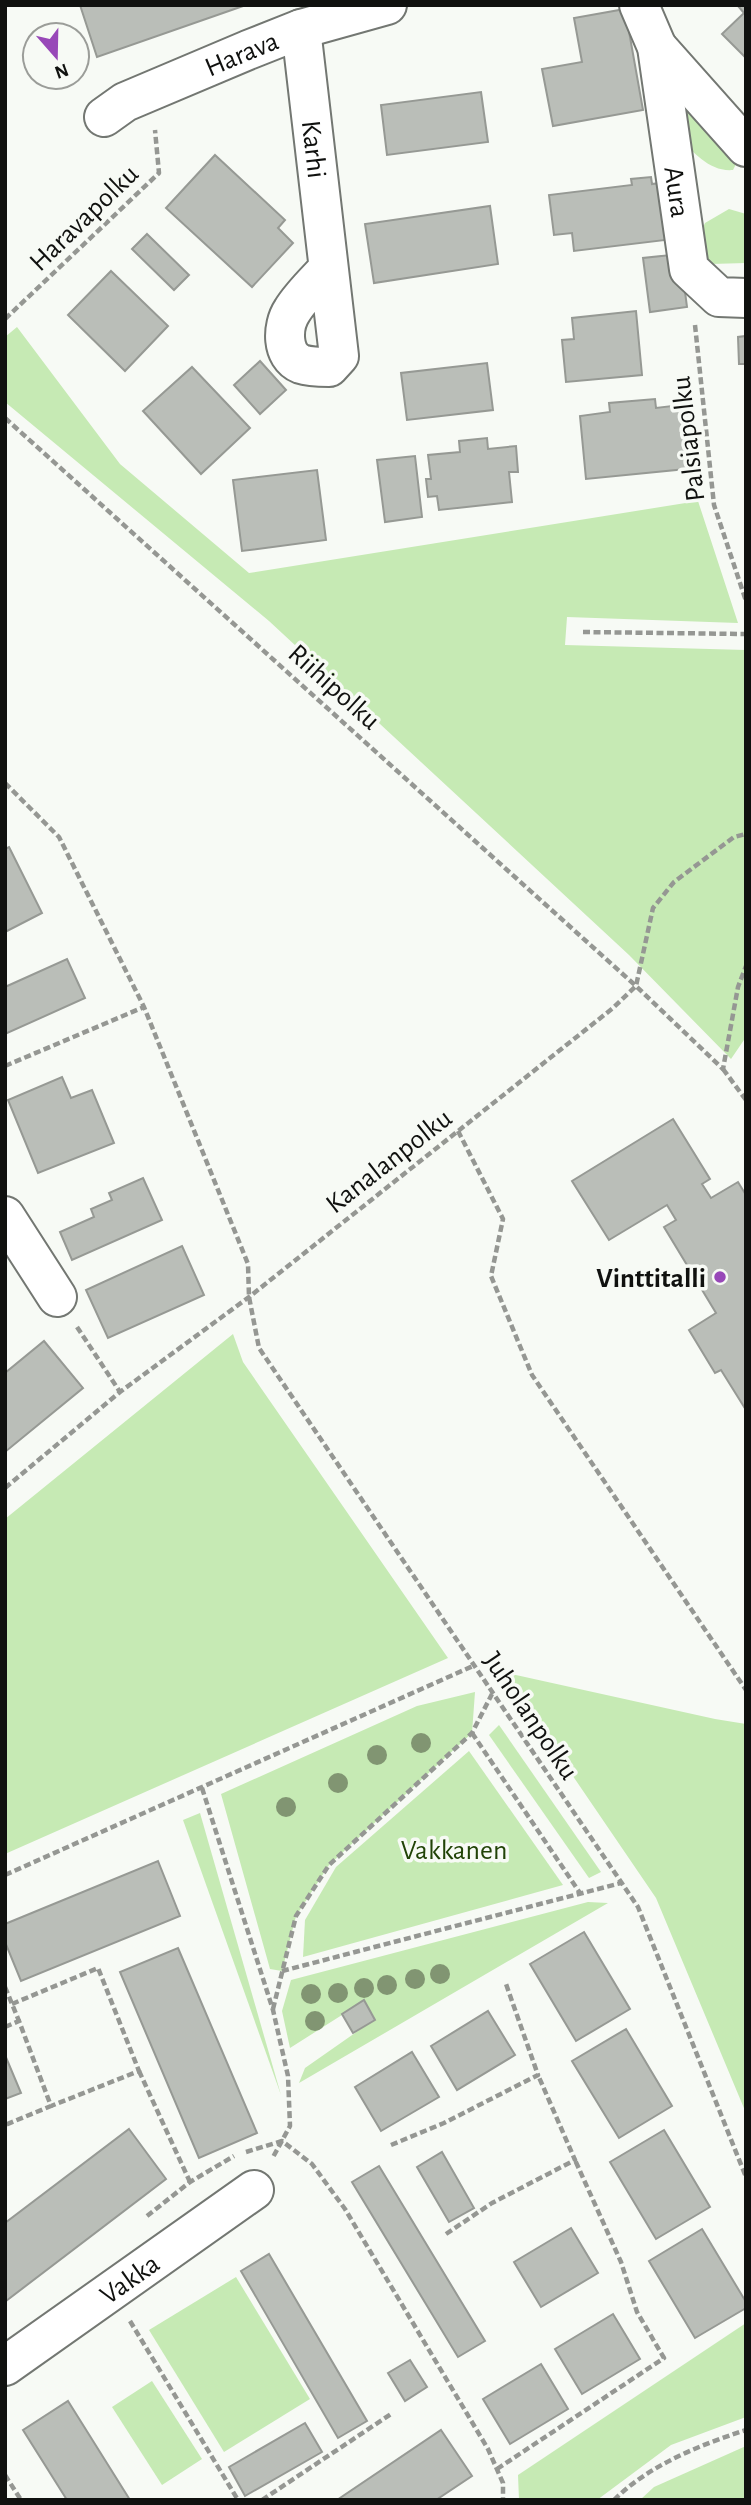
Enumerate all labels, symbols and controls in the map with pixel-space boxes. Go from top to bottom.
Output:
north arrow [21,21,91,91]
street label: Harava [201,27,283,83]
text: N [52,59,71,82]
street label: Karhi [296,119,330,180]
street label: Haravapolku [25,160,144,277]
street label: Aura [658,165,693,220]
street label: Palsiapolku [667,375,711,503]
street label: Riihipolku [283,639,385,735]
street label: Kanalanpolku [321,1104,457,1219]
place label: Vinttitalli [596,1265,706,1293]
marker: Vinttitalli [712,1269,728,1285]
street label: Juholanpolku [478,1647,583,1785]
park label: Vakkanen [401,1837,507,1865]
street label: Vakka [96,2250,165,2310]

